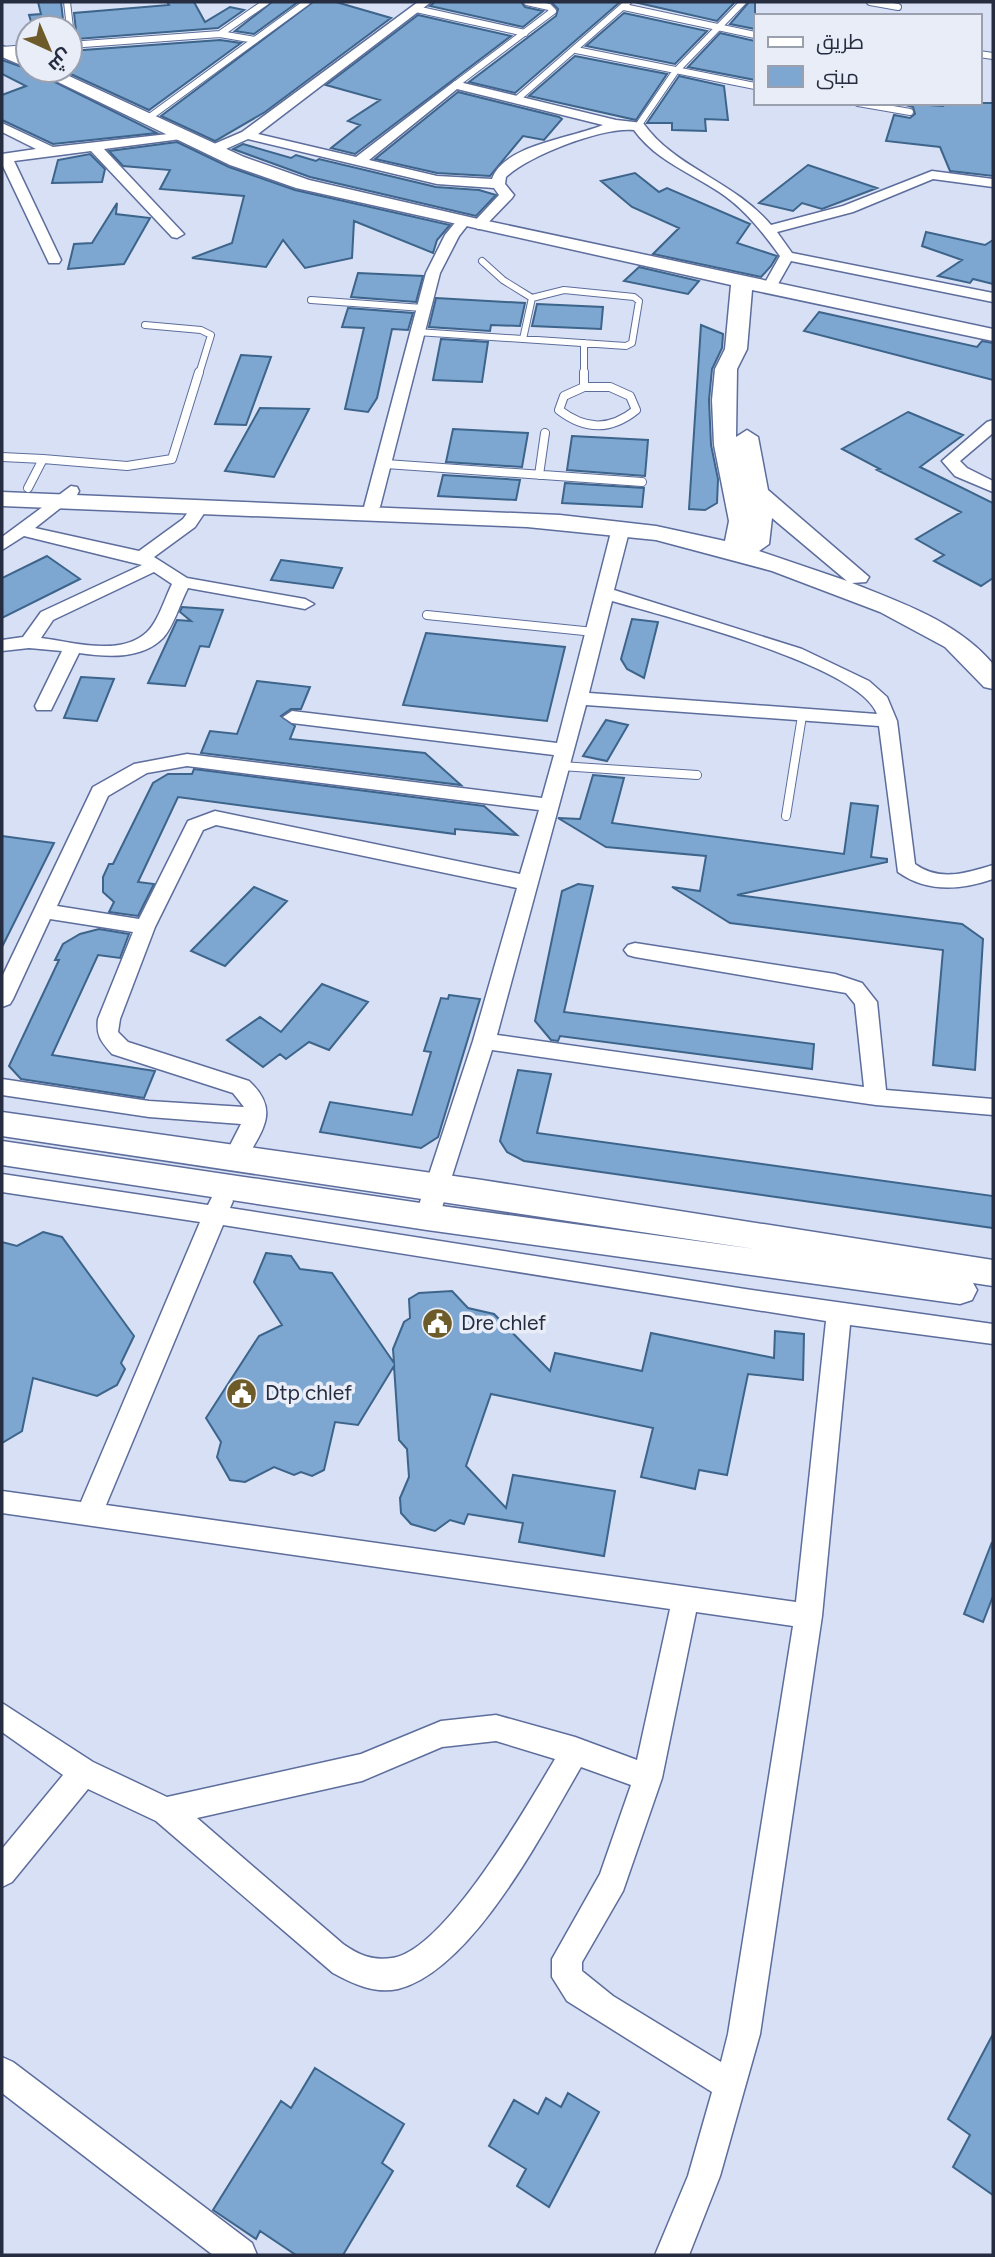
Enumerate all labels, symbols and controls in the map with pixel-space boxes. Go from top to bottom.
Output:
north arrow [14,14,84,84]
legend [754,14,981,105]
text: طريق [816,29,864,55]
text: ش [44,44,77,78]
text: مبنى [816,64,859,90]
public building icon: Dre chlef [421,1306,455,1340]
place label: Dre chlef [461,1310,546,1335]
public building icon: Dtp chlef [225,1376,259,1410]
place label: Dtp chlef [265,1380,352,1405]

